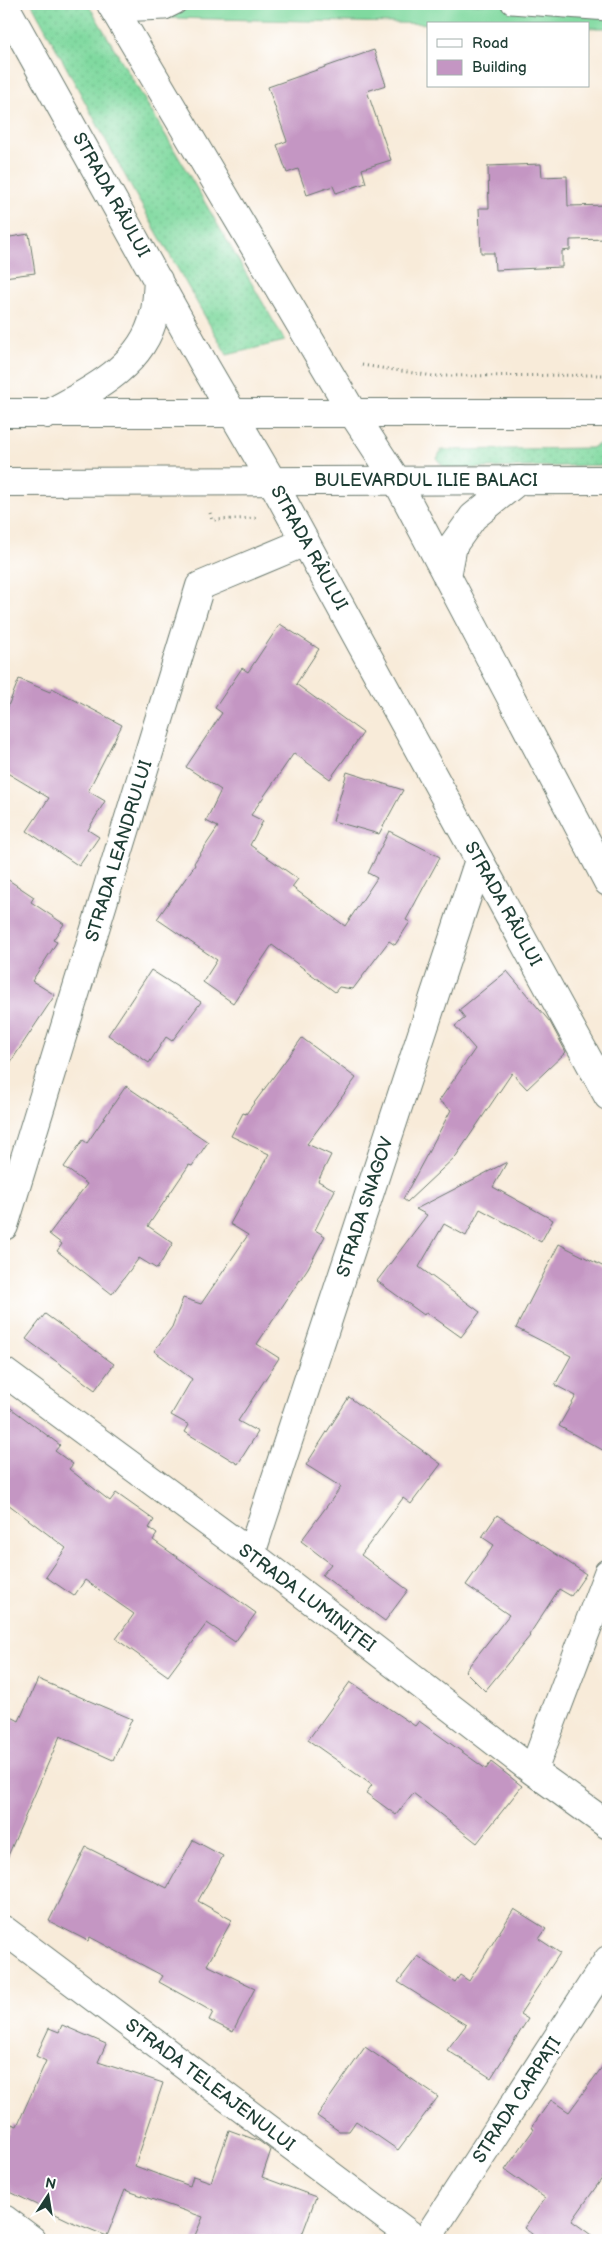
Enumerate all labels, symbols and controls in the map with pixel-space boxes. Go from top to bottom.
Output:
legend [427,22,590,88]
text: Road [472,34,508,53]
text: Building [472,58,527,77]
street label: STRADA RÂULUI [68,128,156,261]
street label: BULEVARDUL ILIE BALACI [314,470,538,491]
street label: STRADA RÂULUI [266,481,354,614]
street label: STRADA LEANDRULUI [81,758,157,944]
street label: STRADA RÂULUI [460,837,548,970]
street label: STRADA SNAGOV [332,1134,398,1280]
street label: STRADA LUMINIȚEI [235,1540,379,1656]
street label: STRADA TELEAJENULUI [121,2015,299,2155]
street label: STRADA CARPAȚI [468,2033,566,2167]
north arrow [22,2172,72,2222]
text: N [44,2174,58,2193]

